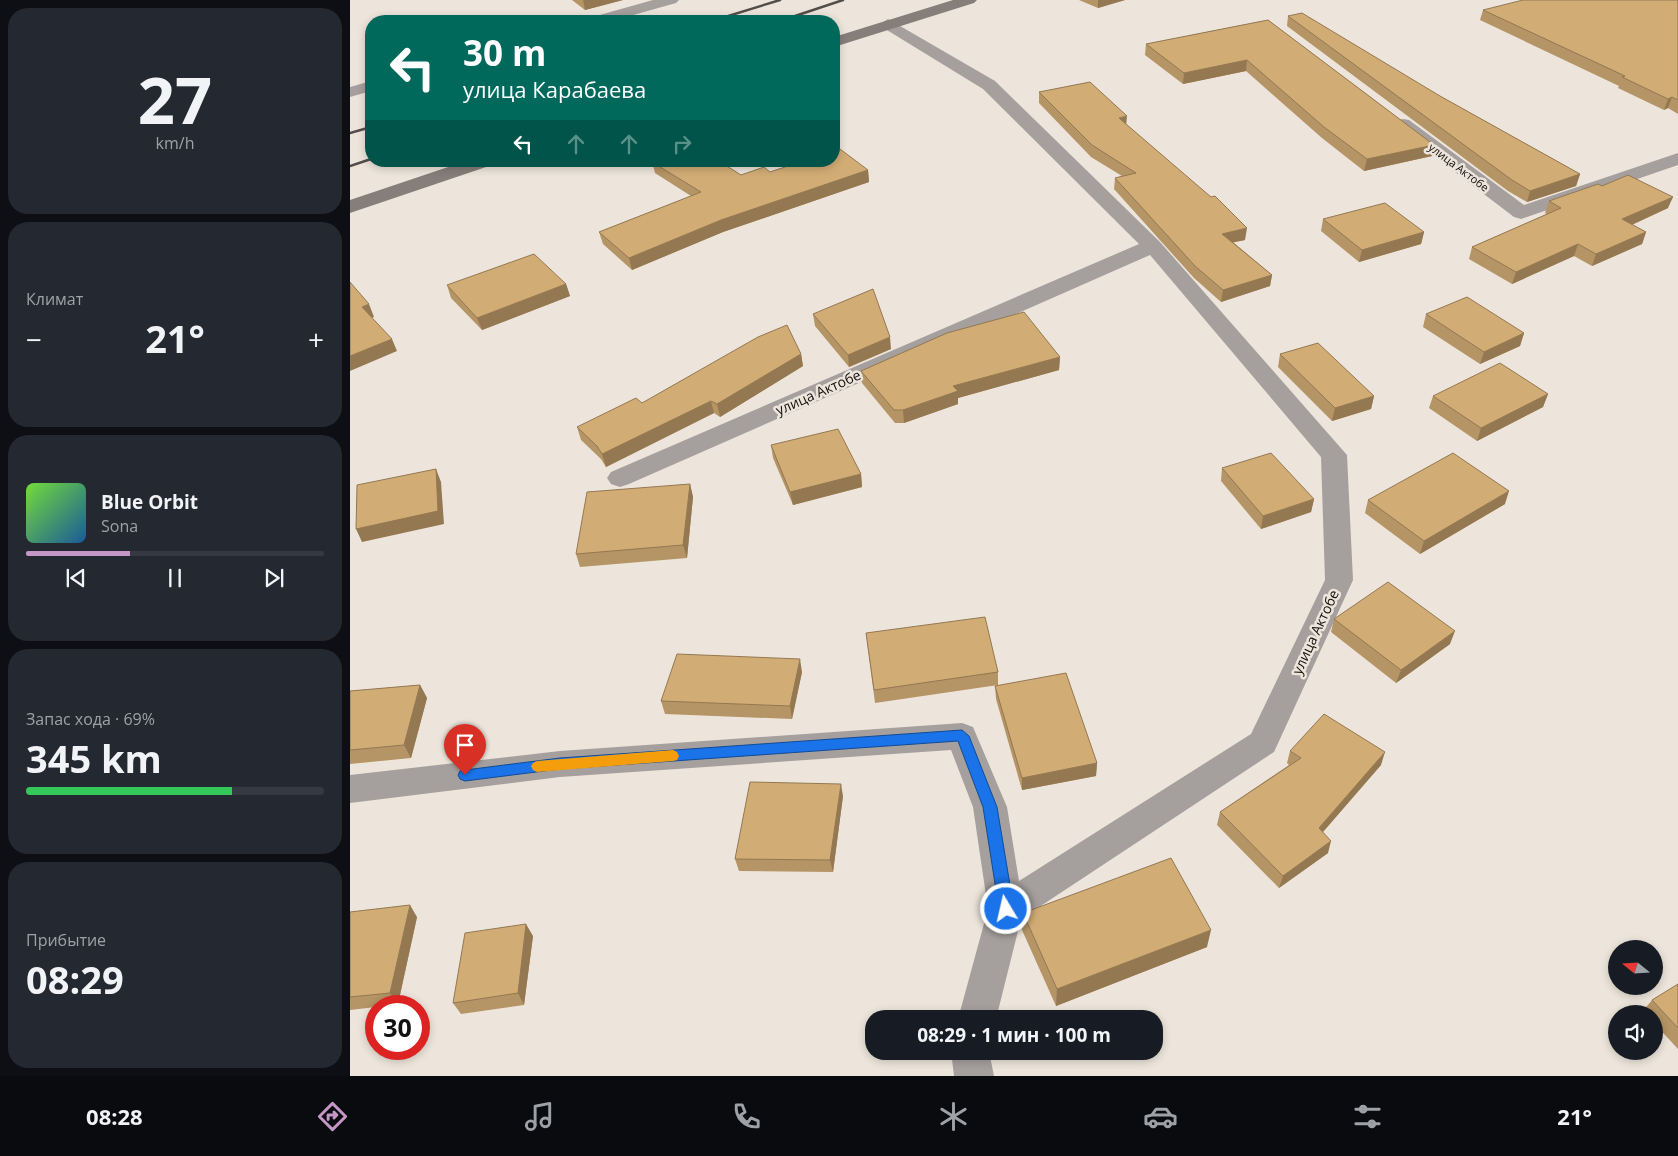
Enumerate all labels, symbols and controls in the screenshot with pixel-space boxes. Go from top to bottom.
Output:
text: 30 m [463,29,546,76]
icon: left [380,35,445,100]
text: 27 [138,55,212,143]
text: улица Карабаева [463,74,646,104]
icon: left [509,130,537,158]
icon: ahead [562,130,590,158]
icon: ahead [615,130,643,158]
icon: right [668,130,696,158]
text: km/h [156,132,194,154]
street label: улица Актобе [1426,139,1492,195]
text: Климат [26,288,83,310]
text: 21° [145,312,205,364]
text: − [26,320,42,358]
text: + [308,320,324,358]
street label: улица Актобе [772,365,864,419]
text: Blue Orbit [101,489,198,515]
text: Sona [101,515,138,537]
icon: previous [62,564,90,592]
icon: pause [161,564,189,592]
icon: next [260,564,288,592]
street label: улица Актобе [1287,586,1343,677]
text: Запас хода · 69% [26,708,155,730]
pin [444,724,486,775]
icon: arrive [451,731,479,759]
text: 345 km [26,732,162,784]
position arrow [979,882,1031,934]
text: Прибытие [26,929,106,951]
north arrow [1608,940,1662,995]
map controls [1608,940,1663,1060]
text: 08:29 [26,953,124,1005]
speed limit sign: 30 [365,995,430,1060]
button: sound [1608,1005,1663,1060]
text: 08:29 · 1 мин · 100 m [917,1022,1111,1048]
icon: directions [315,1099,350,1134]
icon: music [522,1099,557,1134]
icon: phone [729,1099,764,1134]
icon: climate [936,1099,971,1134]
icon: car [1143,1099,1178,1134]
icon: filters [1350,1099,1385,1134]
text: 08:28 [86,1101,143,1131]
text: 21° [1557,1101,1592,1131]

